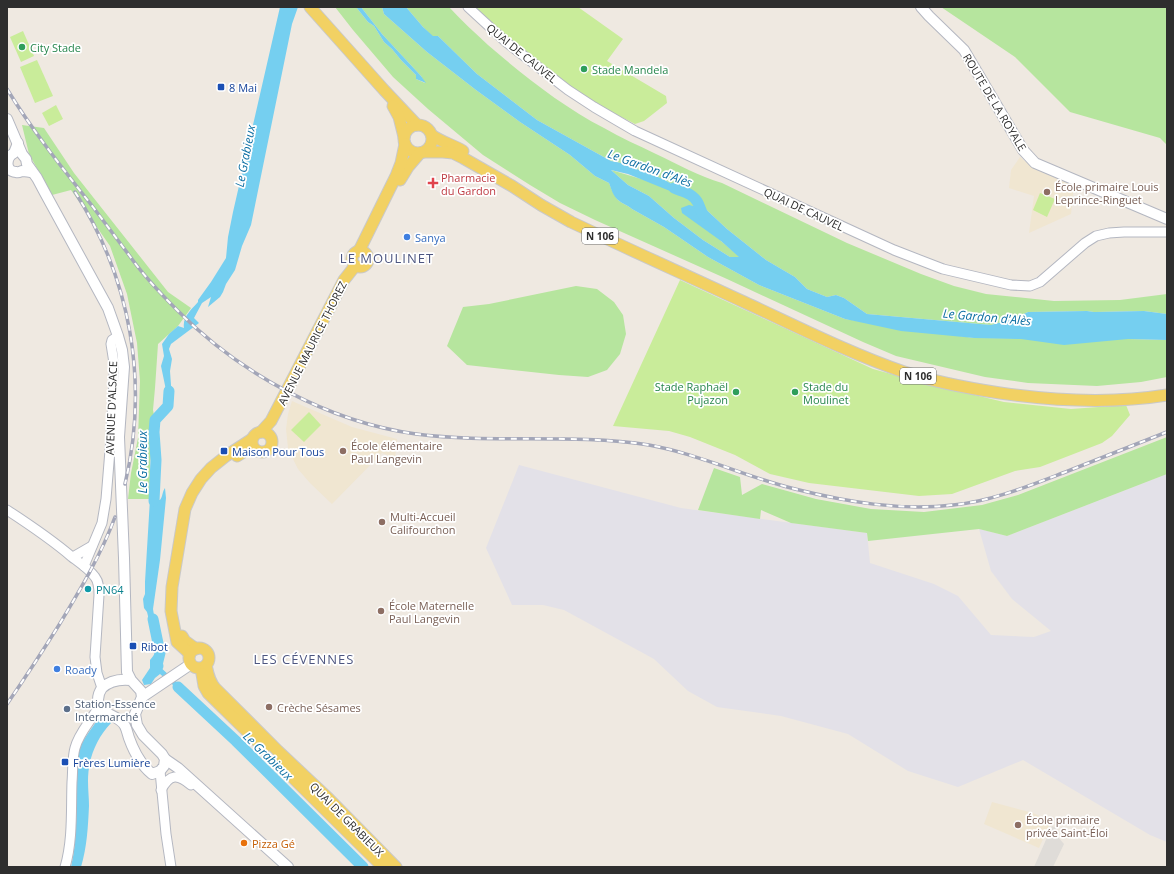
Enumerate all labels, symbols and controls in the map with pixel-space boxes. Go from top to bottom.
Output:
street label: QUAI DE CAUVEL [484,20,561,86]
place label: City Stade [30,40,81,55]
marker: City Stade [17,42,27,52]
street label: ROUTE DE LA ROYALE [960,50,1030,154]
place label: Stade Mandela [592,62,668,77]
marker: Stade Mandela [579,64,589,74]
place label: 8 Mai [229,80,257,95]
marker: 8 Mai [216,82,226,92]
water label: Le Grabieux [231,122,260,189]
water label: Le Gardon d'Alès [605,145,695,191]
place label: Pharmacie du Gardon [441,170,496,198]
marker: Pharmacie du Gardon [428,178,438,188]
place label: École primaire Louis Leprince-Ringuet [1055,179,1159,207]
street label: QUAI DE CAUVEL [762,184,847,234]
marker: École primaire Louis Leprince-Ringuet [1042,187,1052,197]
road number: N 106 [582,228,618,244]
place label: Sanya [415,230,446,245]
marker: Sanya [402,232,412,242]
district label: LE MOULINET [340,249,434,267]
street label: AVENUE MAURICE THOREZ [274,278,350,408]
water label: Le Gardon d'Alès [942,305,1032,329]
street label: AVENUE D'ALSACE [102,361,120,455]
road number: N 106 [900,368,936,384]
place label: Stade Raphaël Pujazon [655,379,728,407]
place label: Stade du Moulinet [803,379,849,407]
marker: Stade Raphaël Pujazon [731,387,741,397]
marker: Stade du Moulinet [790,387,800,397]
water label: Le Grabieux [134,429,151,494]
place label: École élémentaire Paul Langevin [351,438,443,466]
place label: Maison Pour Tous [232,444,324,459]
marker: Maison Pour Tous [219,446,229,456]
marker: École élémentaire Paul Langevin [338,446,348,456]
place label: Multi-Accueil Califourchon [390,509,456,537]
marker: Multi-Accueil Califourchon [377,517,387,527]
place label: PN64 [96,582,124,597]
marker: PN64 [83,584,93,594]
place label: École Maternelle Paul Langevin [389,598,474,626]
marker: École Maternelle Paul Langevin [376,606,386,616]
place label: Ribot [141,639,168,654]
marker: Ribot [128,641,138,651]
district label: LES CÉVENNES [254,650,354,668]
place label: Roady [65,662,97,677]
marker: Roady [52,664,62,674]
place label: Station-Essence Intermarché [75,696,156,724]
place label: Crèche Sésames [277,700,361,715]
marker: Crèche Sésames [264,702,274,712]
marker: Station-Essence Intermarché [62,704,72,714]
water label: Le Grabieux [239,728,298,785]
place label: Frères Lumière [73,755,150,770]
marker: Frères Lumière [60,757,70,767]
street label: QUAI DE GRABIEUX [307,779,388,860]
place label: École primaire privée Saint-Éloi [1026,812,1108,840]
marker: École primaire privée Saint-Éloi [1013,820,1023,830]
place label: Pizza Gé [252,836,295,851]
marker: Pizza Gé [239,838,249,848]

